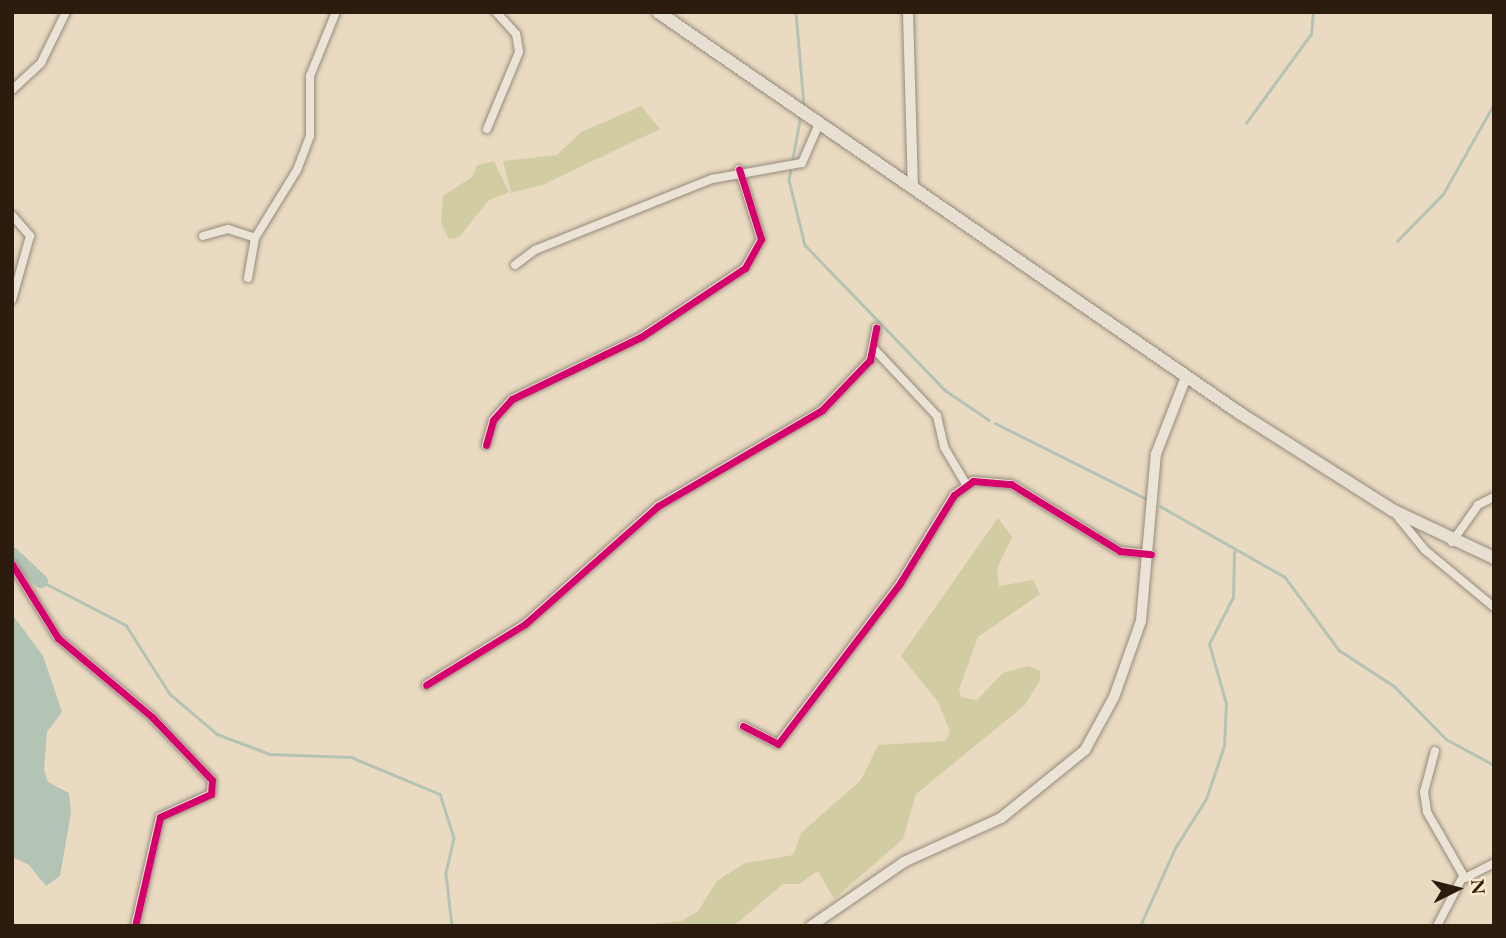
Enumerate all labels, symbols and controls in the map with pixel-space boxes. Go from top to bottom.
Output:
north arrow [1422,854,1492,924]
text: N [1465,878,1492,896]

